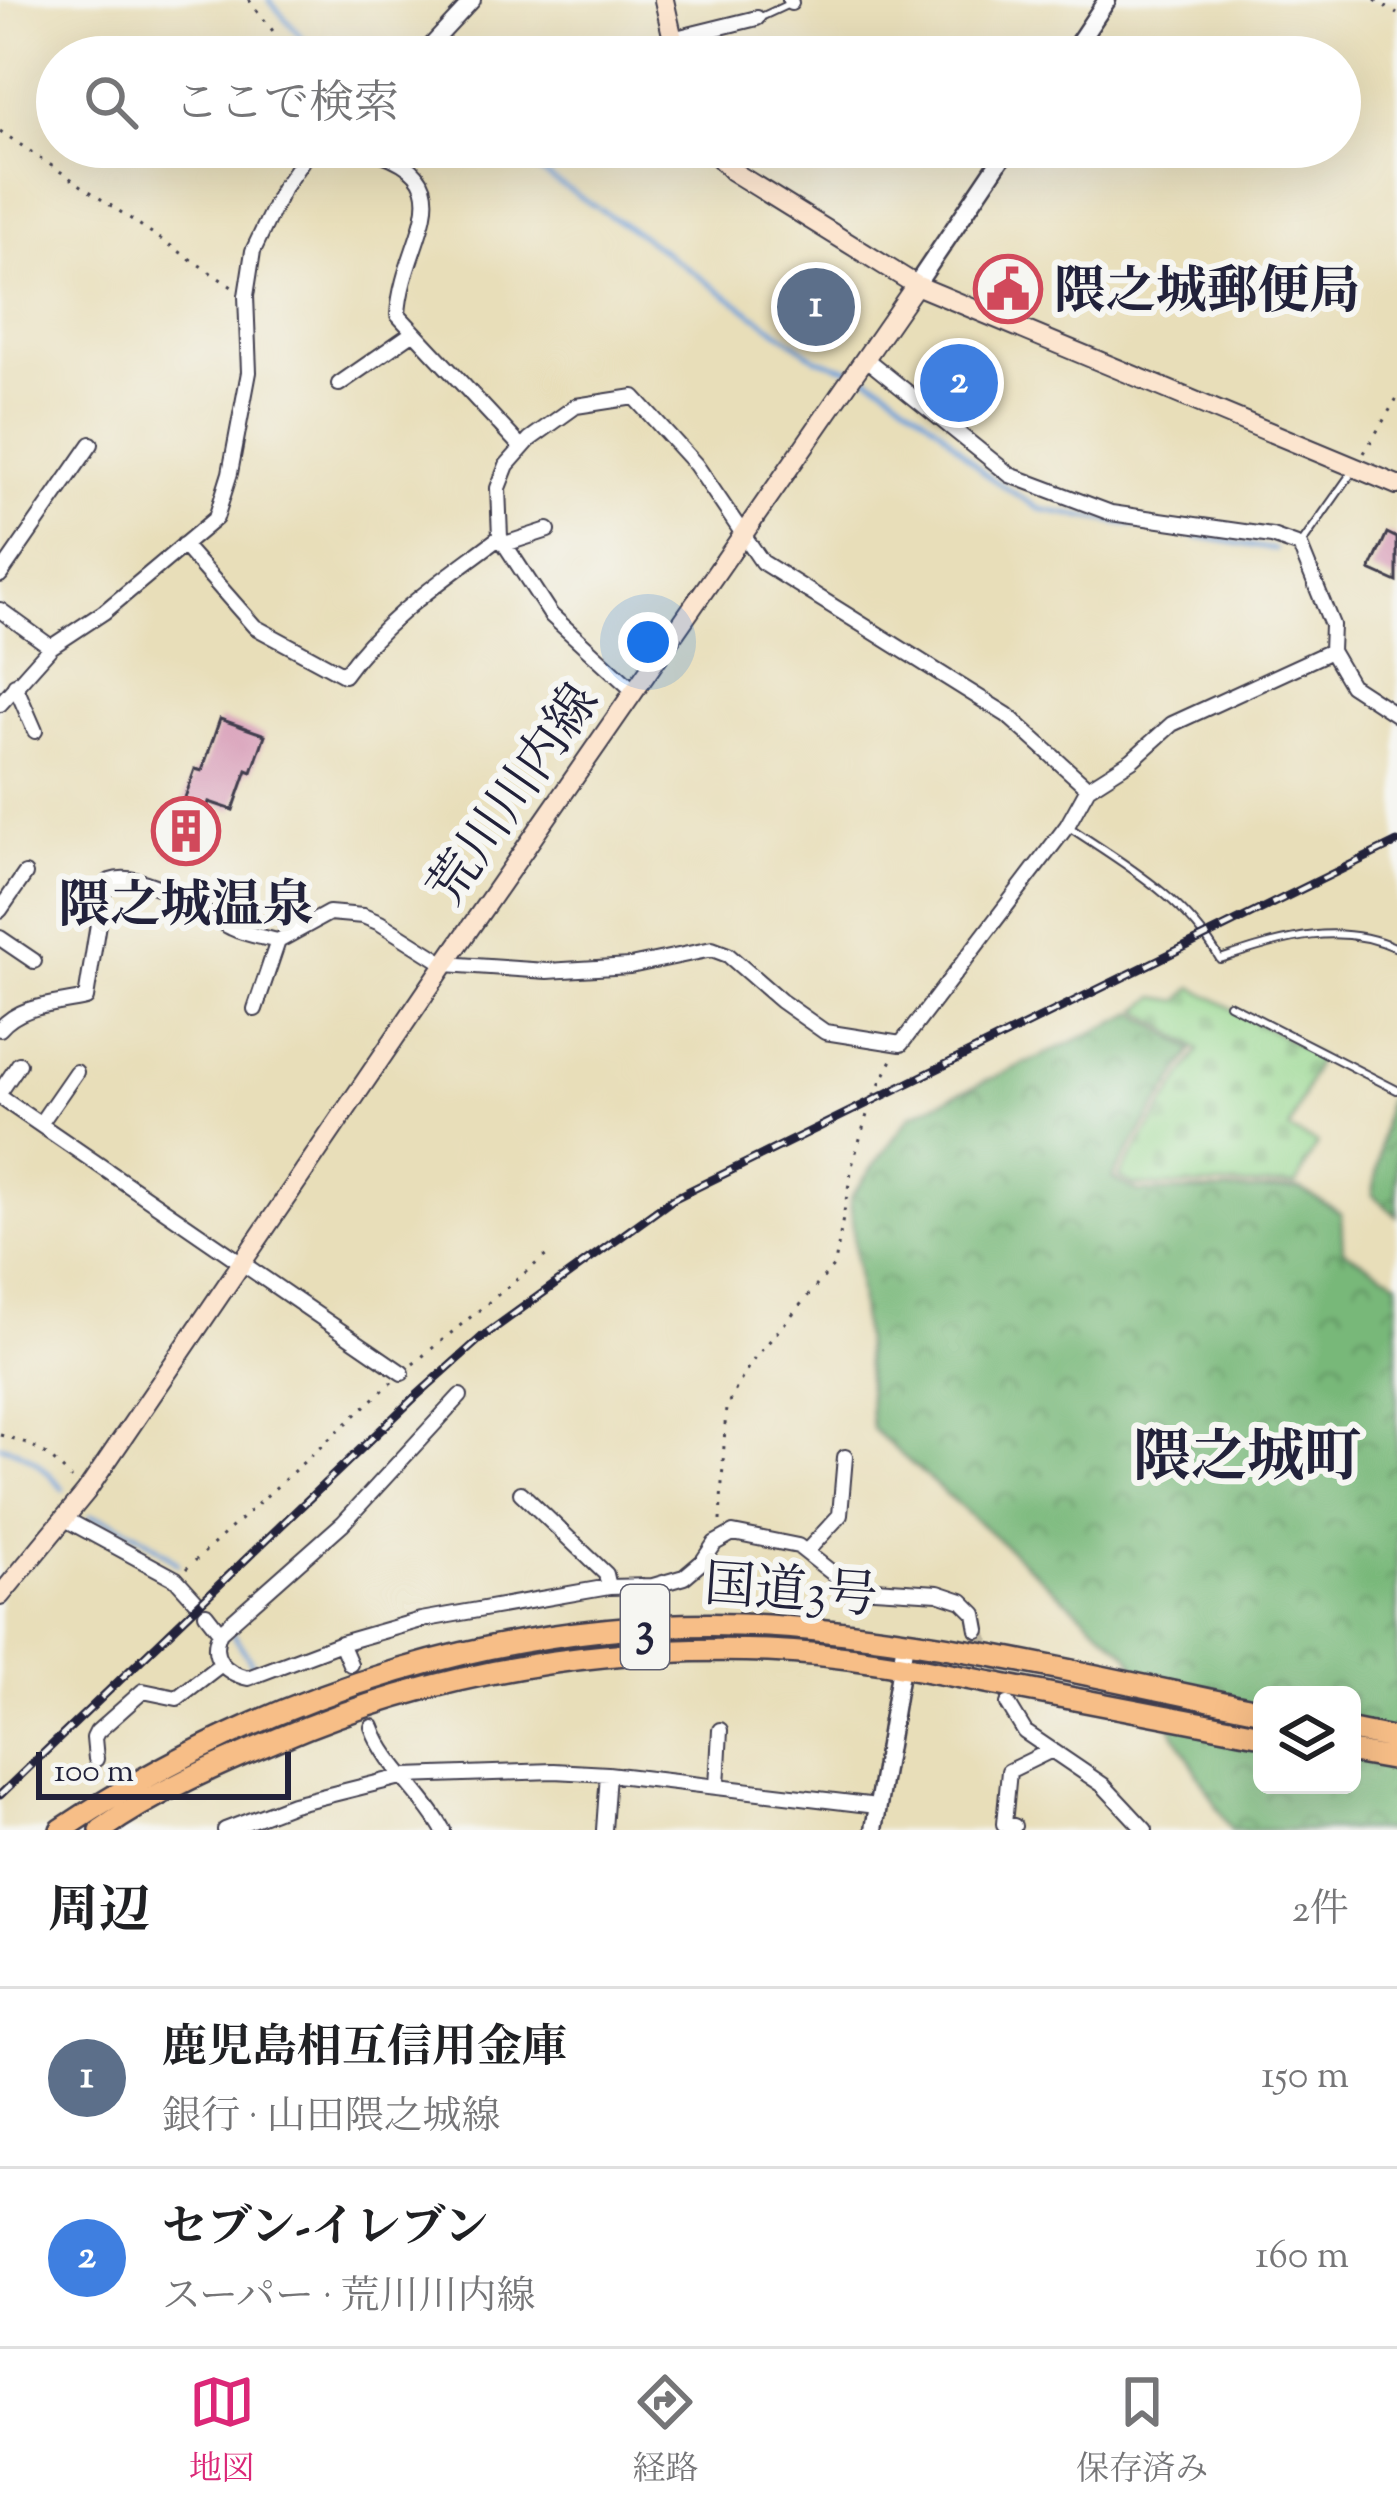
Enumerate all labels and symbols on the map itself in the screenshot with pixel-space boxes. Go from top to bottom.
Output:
public building icon: 隈之城郵便局 [973,254,1043,324]
place label: 隈之城郵便局 [1054,258,1360,331]
pin: 1 [777,262,855,352]
pin: 2 [920,338,998,428]
your location [618,612,678,672]
street label: 荒川川内線 [413,671,620,922]
building icon: 隈之城温泉 [151,796,221,866]
place label: 隈之城温泉 [58,872,314,945]
district label: 隈之城町 [1133,1420,1361,1502]
street label: 国道3号 [701,1551,880,1636]
road number: 3 [621,1585,669,1669]
scale bar [36,1746,291,1799]

